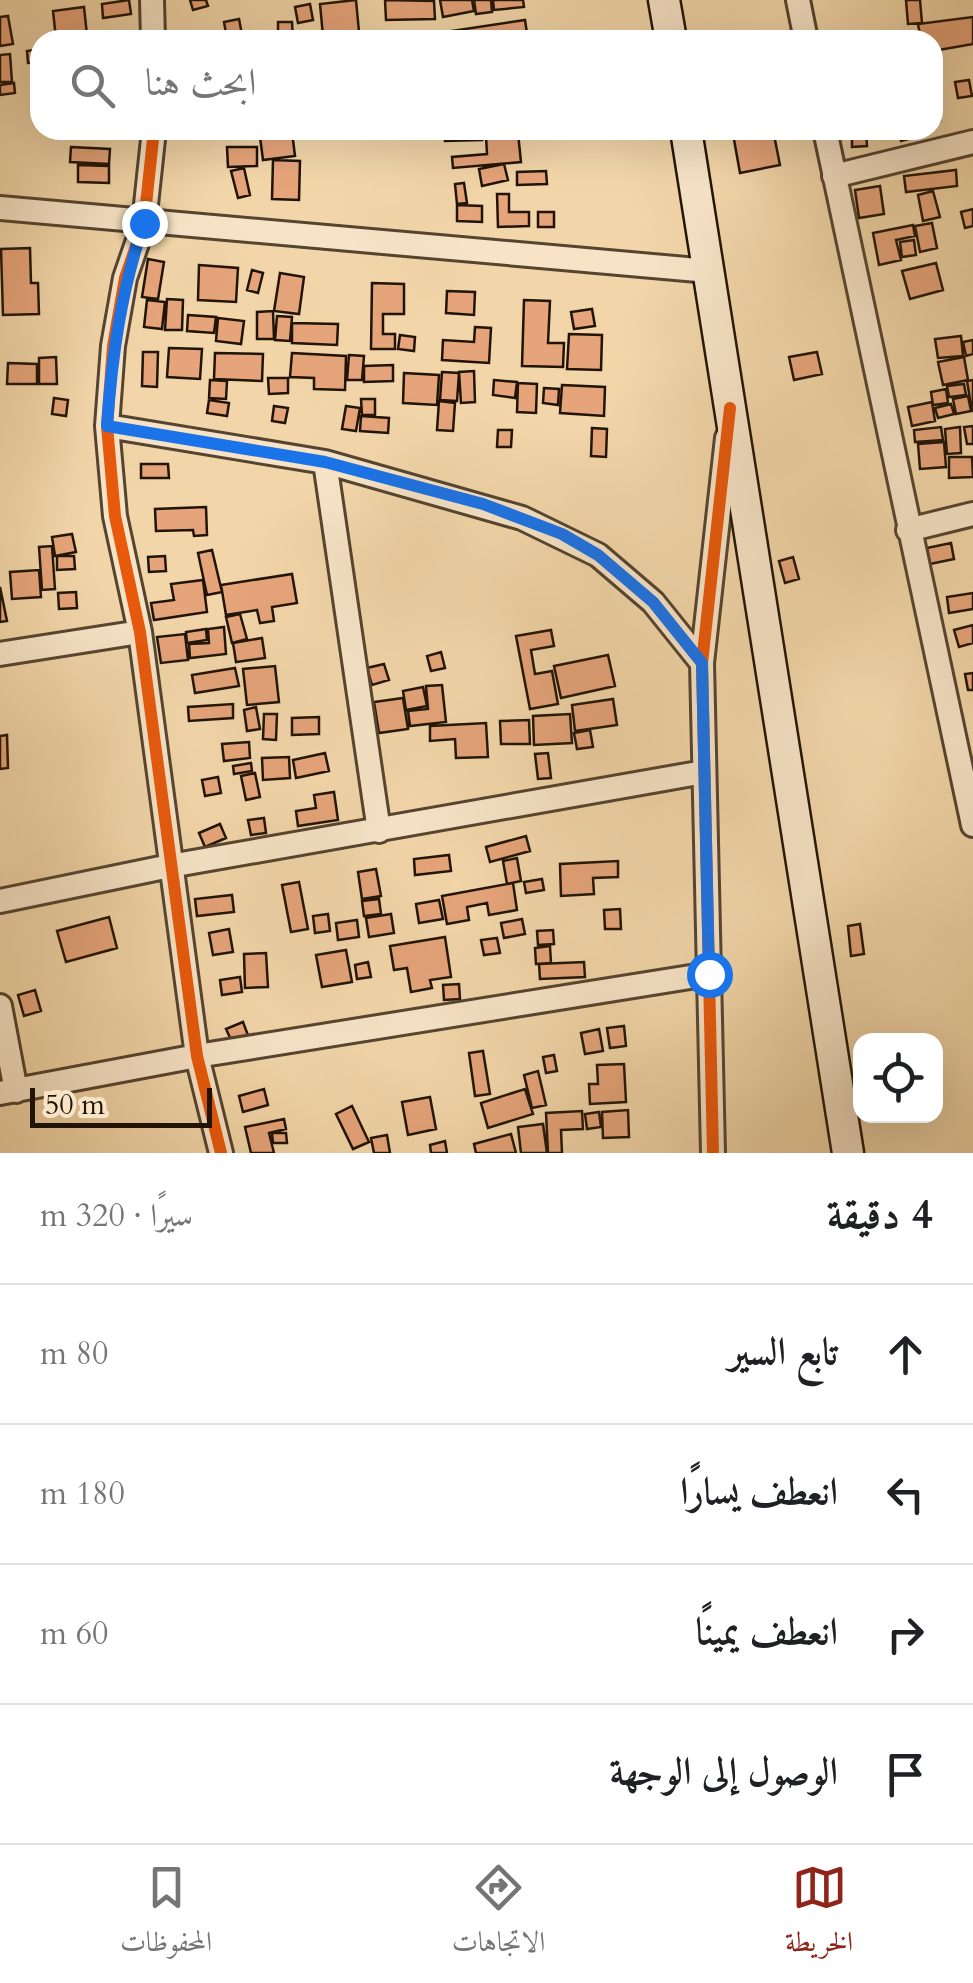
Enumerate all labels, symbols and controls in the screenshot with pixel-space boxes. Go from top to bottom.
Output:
search box [30,30,943,140]
text: ابحث هنا [145,57,257,109]
icon: search [65,58,120,113]
route end [122,201,168,247]
route start [687,952,733,998]
map controls [853,1033,943,1123]
button: locate [853,1033,943,1123]
scale bar [30,1083,212,1128]
text: 50 m [45,1086,105,1124]
text: 4 دقيقة [827,1186,933,1243]
text: سيرًا · 320 m [40,1194,193,1238]
text: تابع السير [729,1326,838,1378]
icon: ahead [878,1327,933,1382]
text: 80 m [40,1332,108,1376]
text: انعطف يسارًا [680,1466,838,1518]
icon: left [878,1467,933,1522]
text: 180 m [40,1472,125,1516]
text: انعطف يمينًا [695,1606,838,1658]
icon: right [878,1607,933,1662]
text: 60 m [40,1612,108,1656]
text: الوصول إلى الوجهة [609,1746,838,1798]
icon: arrive [878,1747,933,1802]
tab: المحفوظات [120,1860,212,1969]
tab: الاتجاهات [452,1860,545,1969]
tab: الخريطة [785,1860,853,1969]

